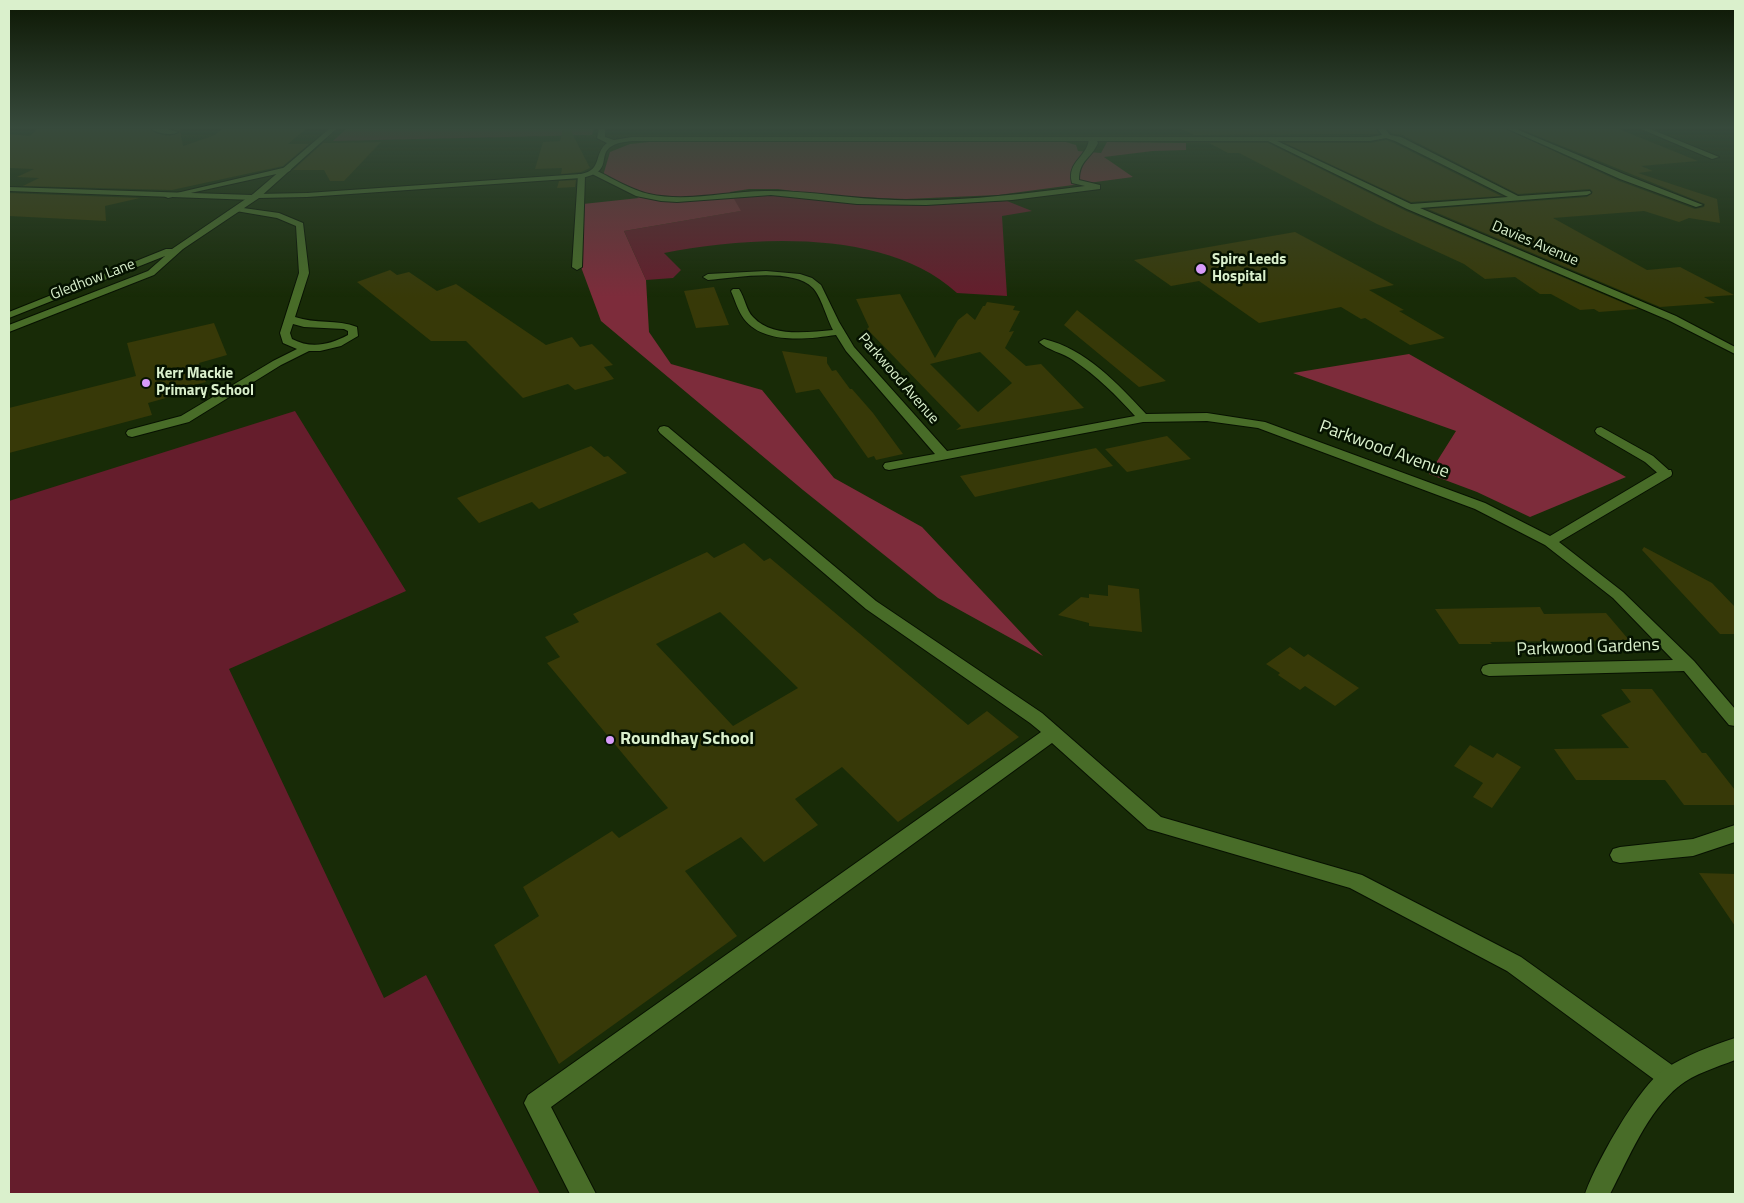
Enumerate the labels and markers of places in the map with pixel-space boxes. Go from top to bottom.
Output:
place label: Spire Leeds Hospital [1212,251,1286,286]
marker: Spire Leeds Hospital [1194,262,1208,276]
place label: Kerr Mackie Primary School [156,365,254,400]
marker: Kerr Mackie Primary School [140,377,152,389]
place label: Roundhay School [620,729,754,751]
marker: Roundhay School [604,734,616,746]

